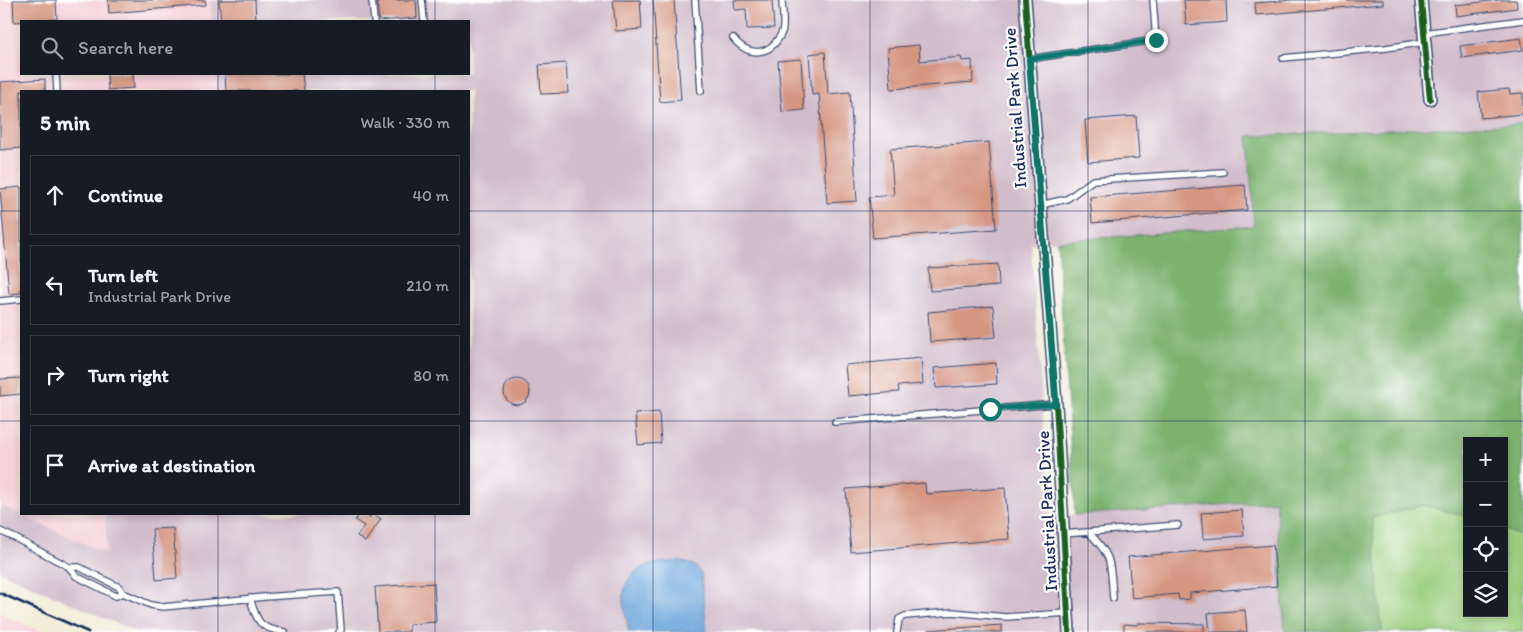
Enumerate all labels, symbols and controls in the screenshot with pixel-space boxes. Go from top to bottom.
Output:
search box [20,20,470,75]
street label: Industrial Park Drive [998,27,1032,189]
route end [1145,29,1168,52]
icon: search [38,34,66,62]
text: Search here [78,36,173,59]
text: 5 min [40,110,90,135]
text: Walk · 330 m [360,113,450,132]
icon: ahead [41,181,69,209]
text: Continue [88,184,163,207]
text: 40 m [412,186,449,205]
text: Turn left [88,264,158,287]
icon: left [41,271,69,299]
text: 210 m [406,276,449,295]
text: Industrial Park Drive [88,287,231,306]
icon: right [41,361,69,389]
text: Turn right [88,364,169,387]
text: 80 m [413,366,449,385]
route start [979,398,1002,421]
street label: Industrial Park Drive [1032,430,1062,592]
map controls [1463,437,1508,617]
button: + [1463,437,1508,482]
icon: arrive [41,451,69,479]
text: Arrive at destination [88,454,255,477]
button: − [1463,482,1508,527]
button: locate [1463,527,1508,572]
button: layers [1463,572,1508,617]

